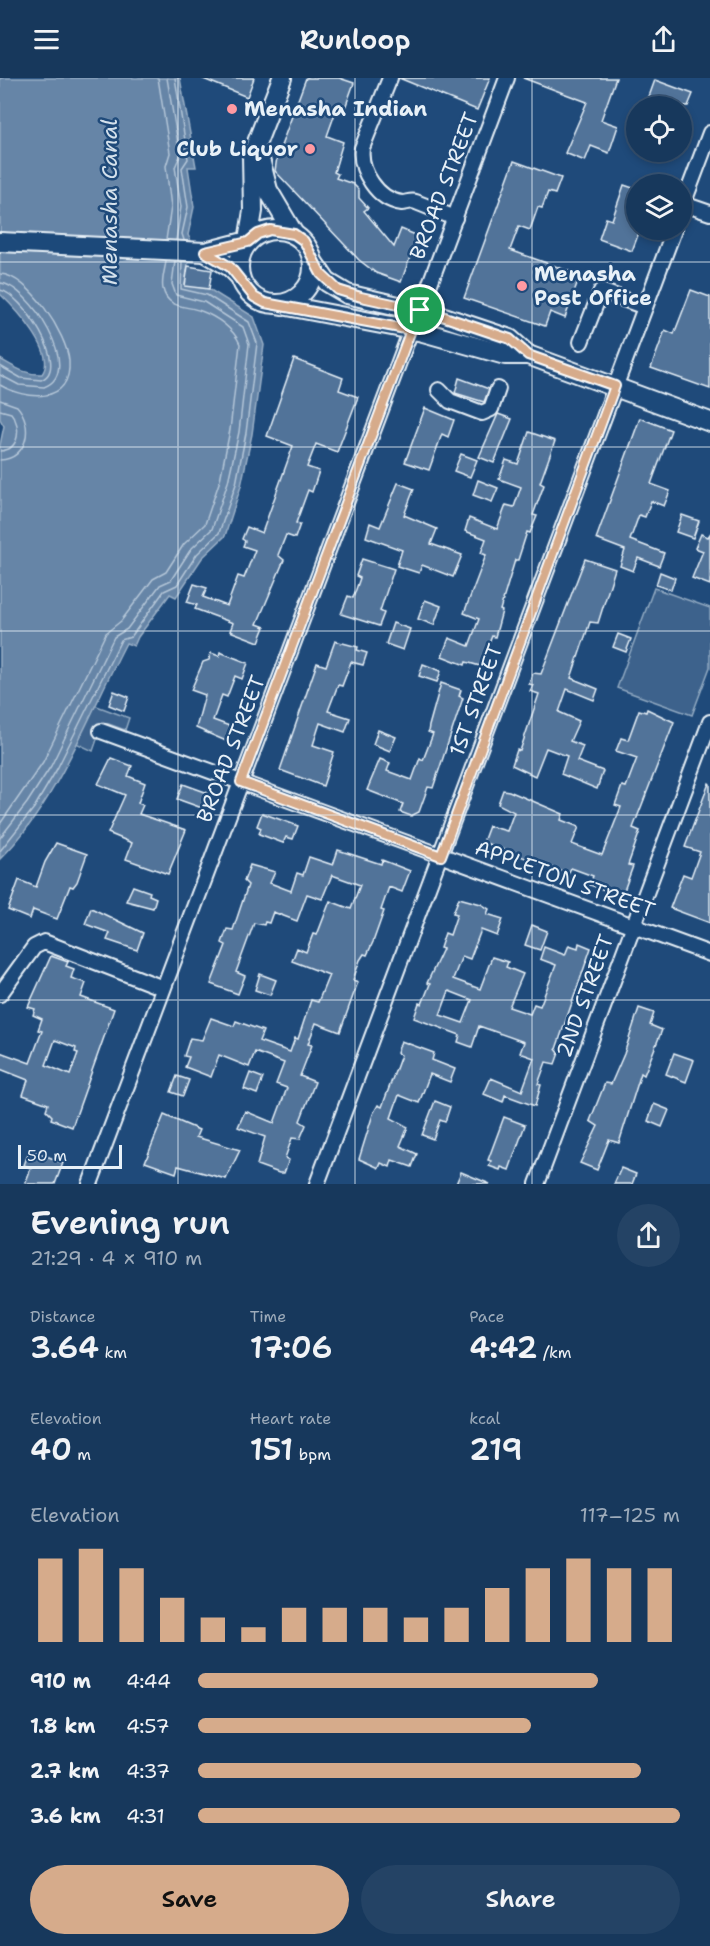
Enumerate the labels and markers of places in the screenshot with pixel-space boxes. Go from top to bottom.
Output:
place label: Menasha Indian [244,95,427,123]
marker: Menasha Indian [225,102,239,116]
place label: Club Liquor [176,135,298,163]
marker: Club Liquor [303,142,317,156]
place label: Menasha Post Office [534,260,652,312]
marker: Menasha Post Office [515,279,529,293]
pin [394,284,445,335]

